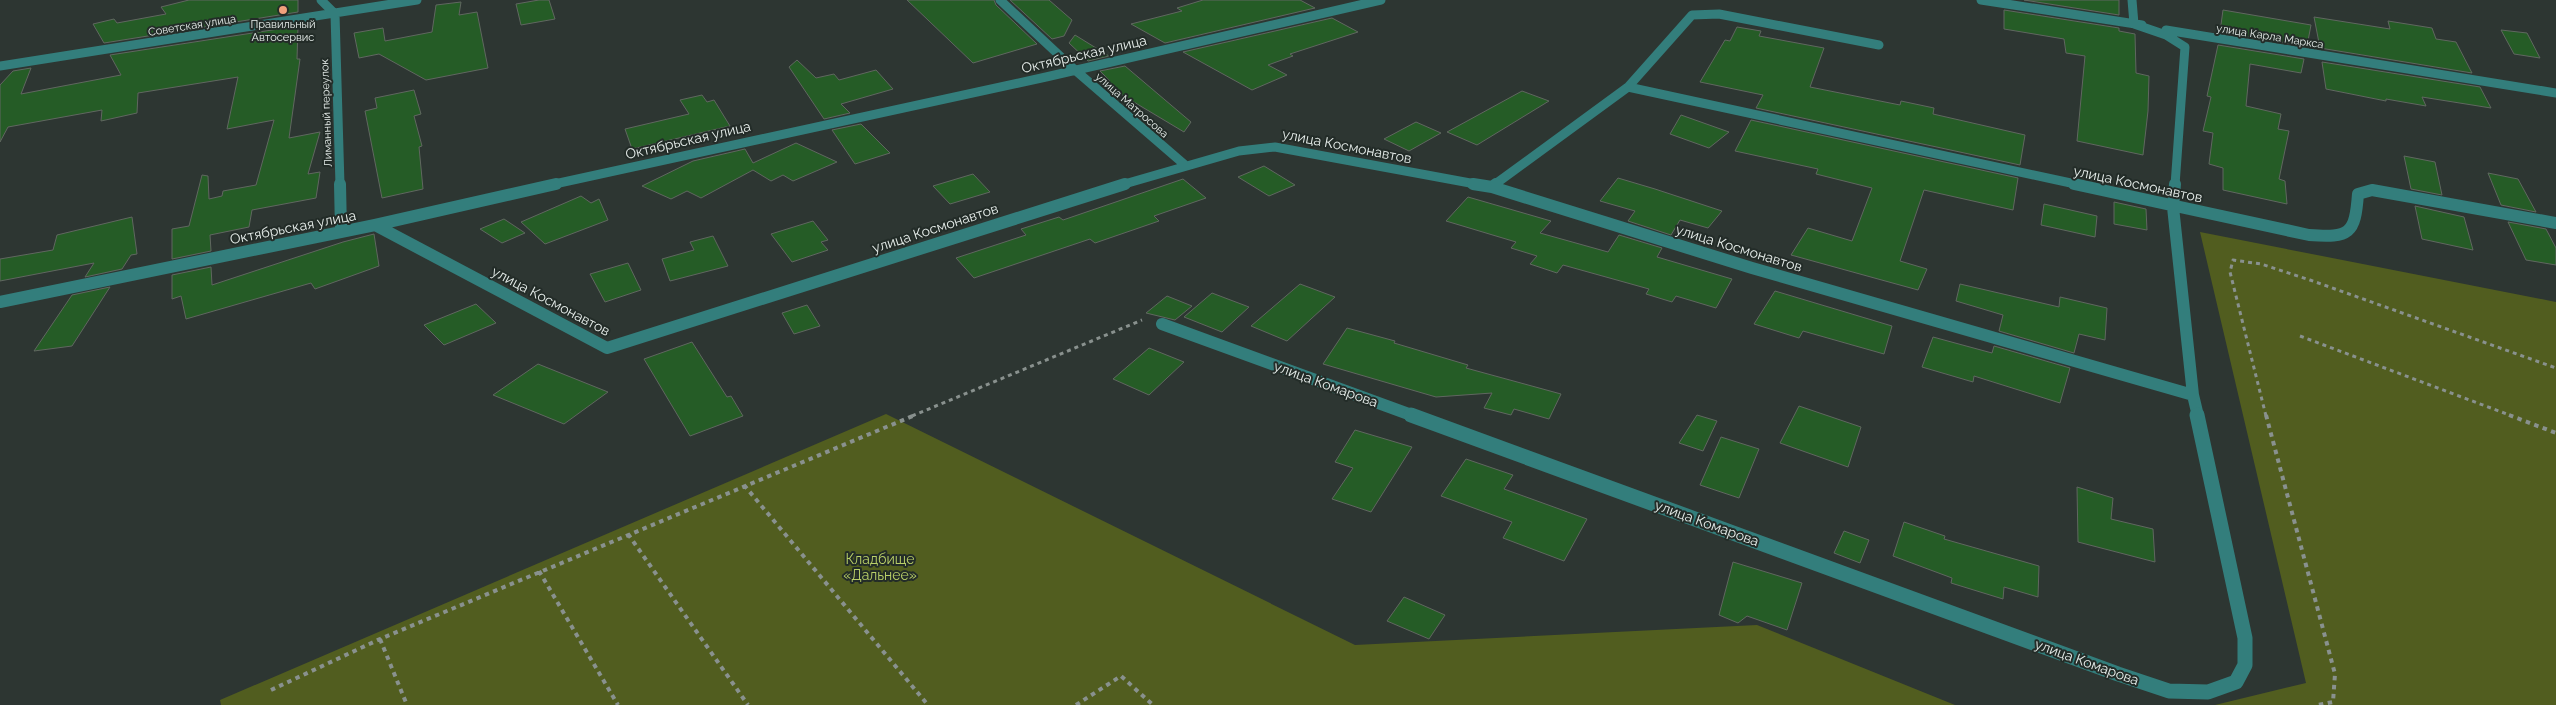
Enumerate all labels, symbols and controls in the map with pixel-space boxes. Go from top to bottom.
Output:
marker: Правильный Автосервис [277,4,289,16]
street label: Советская улица [147,12,237,39]
place label: Правильный Автосервис [250,18,316,44]
street label: улица Карла Маркса [2215,22,2325,51]
street label: Октябрьская улица [1020,32,1148,76]
street label: Лиманный переулок [318,58,335,167]
street label: улица Матросова [1093,70,1171,141]
street label: Октябрьская улица [624,118,752,162]
street label: улица Космонавтов [1281,126,1413,166]
street label: улица Космонавтов [2072,162,2204,206]
street label: улица Космонавтов [870,200,1000,256]
street label: Октябрьская улица [229,207,357,247]
street label: улица Космонавтов [1674,221,1804,275]
street label: улица Космонавтов [489,263,613,339]
street label: улица Комарова [1272,358,1380,410]
street label: улица Комарова [1653,497,1761,549]
park label: Кладбище «Дальнее» [843,551,917,583]
street label: улица Комарова [2033,636,2141,688]

